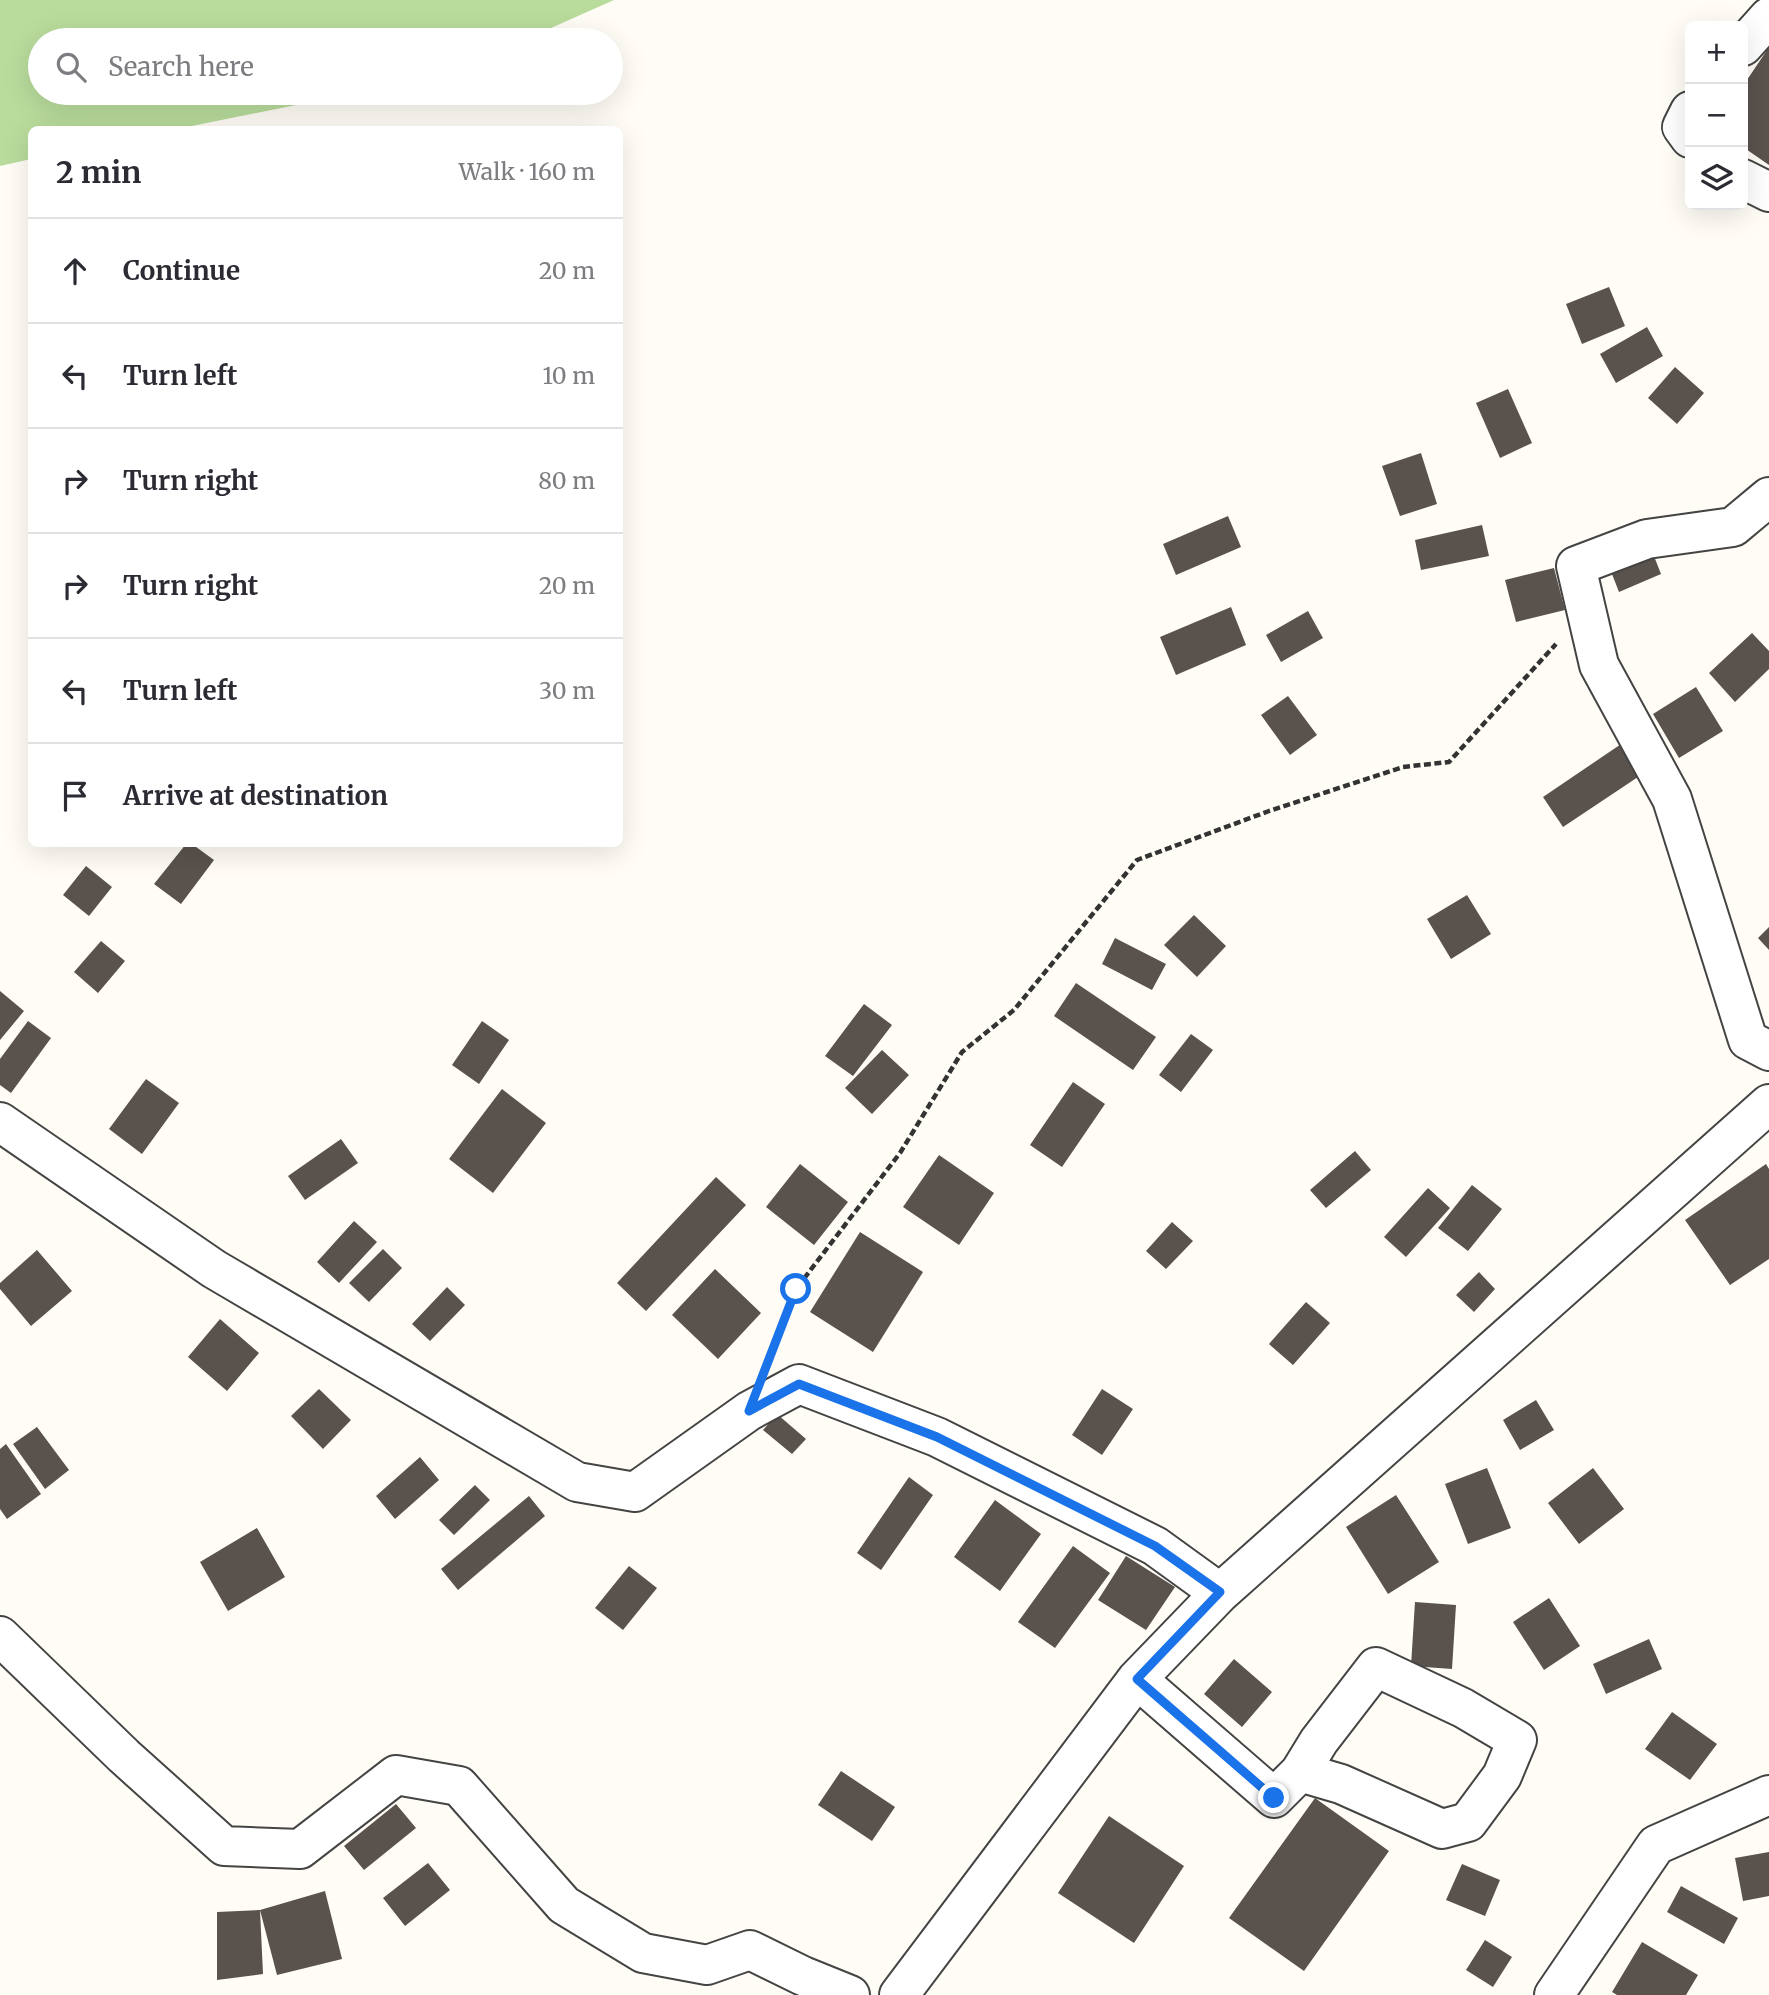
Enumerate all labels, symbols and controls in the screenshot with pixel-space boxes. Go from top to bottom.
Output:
map controls [1685,21,1748,210]
button: + [1685,21,1748,84]
search box [28,28,623,105]
icon: search [52,48,90,86]
text: Search here [108,50,254,83]
button: − [1685,84,1748,147]
button: layers [1685,147,1748,210]
text: 2 min [56,153,141,191]
text: Walk · 160 m [459,157,595,186]
icon: ahead [56,252,94,290]
text: Continue [123,254,240,287]
text: 20 m [539,256,595,285]
icon: left [56,357,94,395]
text: Turn left [123,359,237,392]
text: 10 m [542,361,595,390]
icon: right [56,462,94,500]
text: Turn right [123,464,258,497]
text: 80 m [538,466,595,495]
icon: right [56,567,94,605]
text: Turn right [123,569,258,602]
text: 20 m [539,571,595,600]
icon: left [56,672,94,710]
text: Turn left [123,674,237,707]
text: 30 m [539,676,595,705]
icon: arrive [56,777,94,815]
text: Arrive at destination [123,779,388,812]
route start [780,1273,811,1304]
route end [1258,1782,1289,1813]

